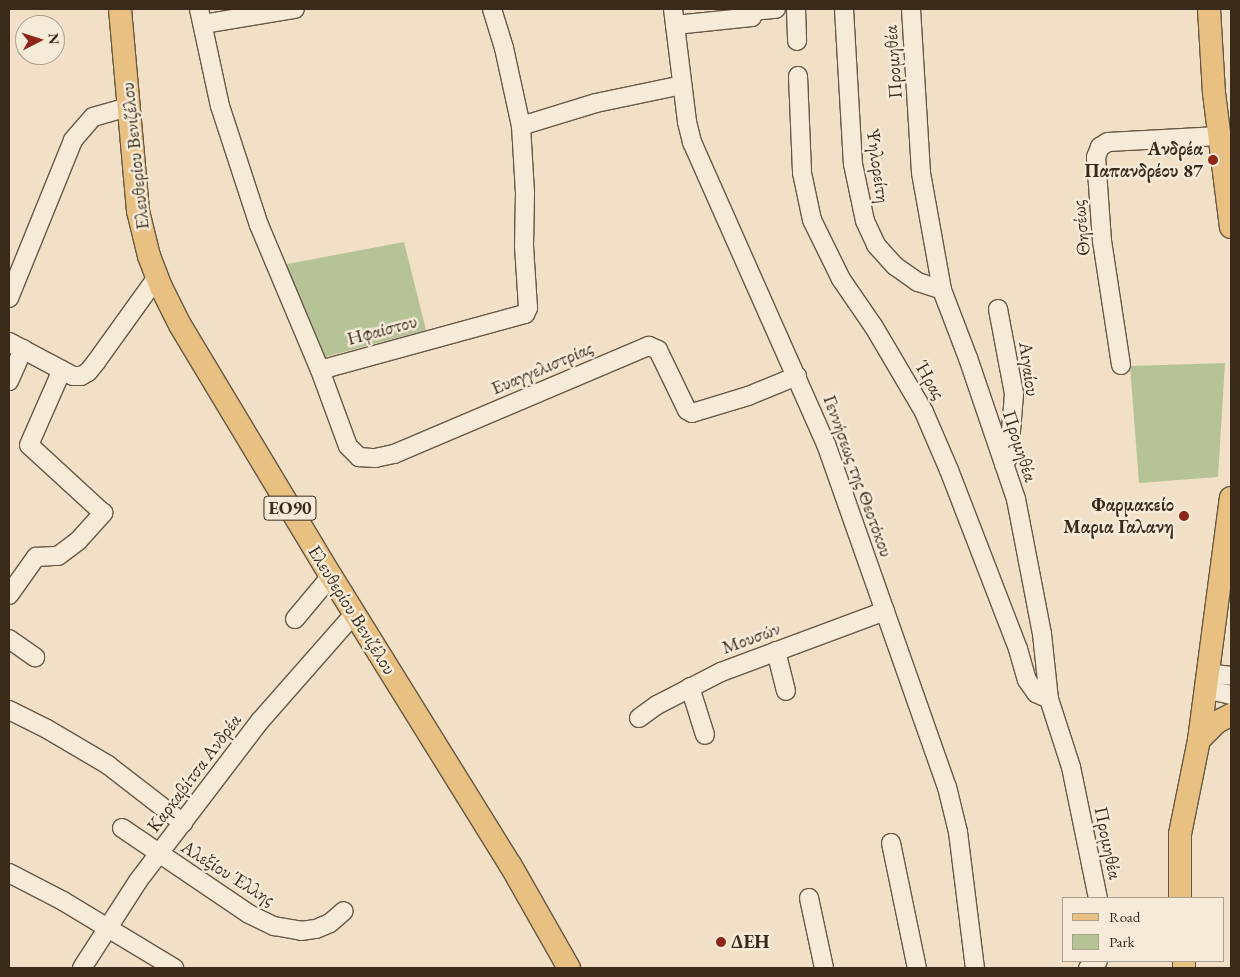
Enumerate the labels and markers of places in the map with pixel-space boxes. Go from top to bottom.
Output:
place label: Ανδρέα Παπανδρέου 87 [1085,138,1203,182]
marker: Ανδρέα Παπανδρέου 87 [1207,154,1219,166]
place label: Φαρμακείο Μαρια Γαλανη [1063,494,1174,538]
marker: Φαρμακείο Μαρια Γαλανη [1178,510,1190,522]
place label: ΔΕΗ [731,931,770,953]
marker: ΔΕΗ [715,936,727,948]

